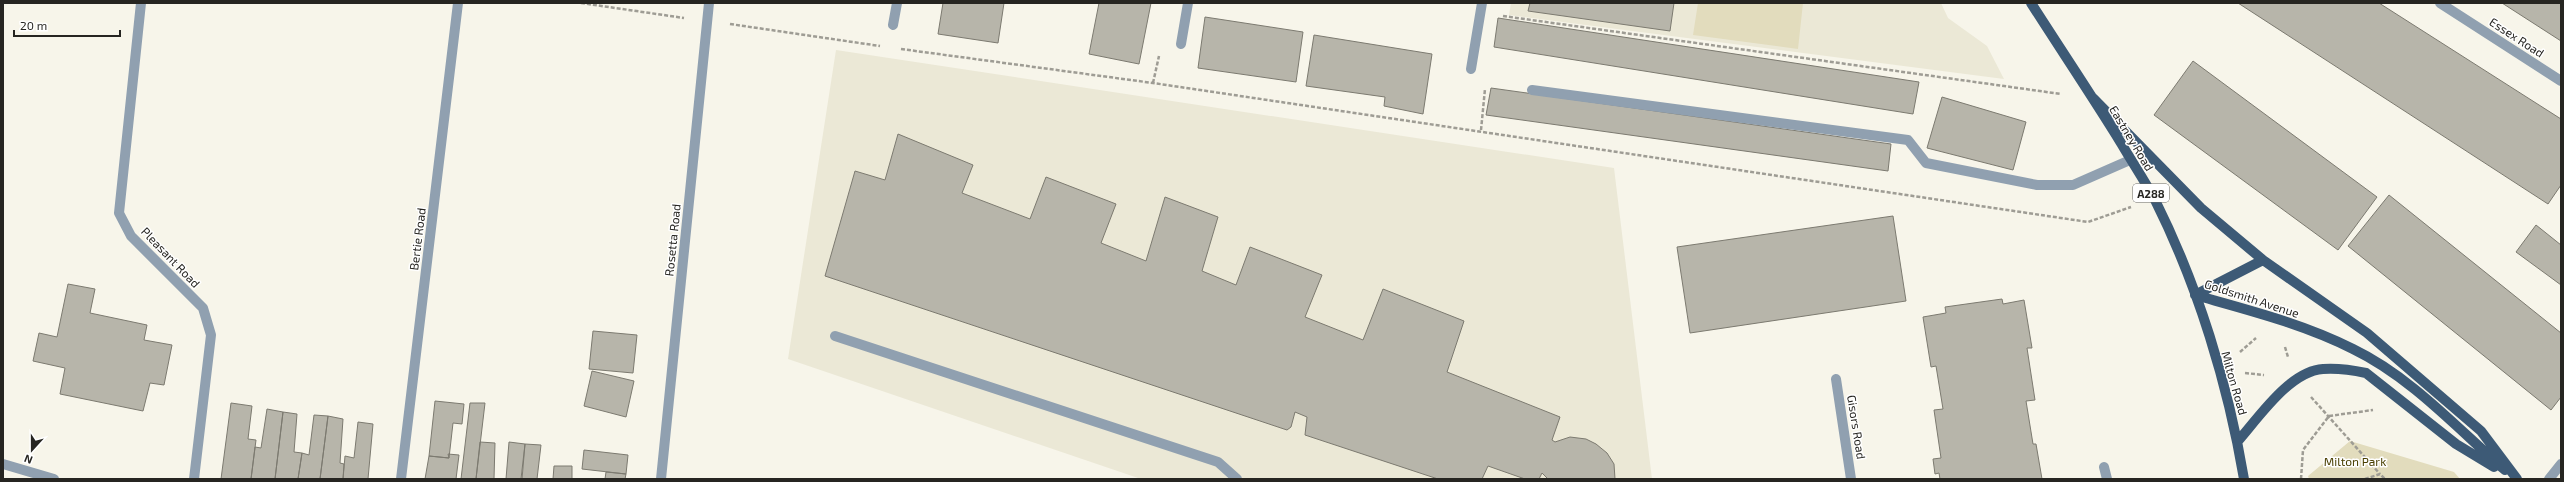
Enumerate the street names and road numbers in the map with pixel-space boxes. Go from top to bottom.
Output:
street label: Essex Road [2487,14,2547,60]
street label: Eastney Road [2107,103,2157,173]
road number: A288 [2133,184,2169,202]
street label: Rosetta Road [661,203,683,277]
street label: Bertie Road [406,207,428,271]
street label: Pleasant Road [139,224,203,290]
street label: Goldsmith Avenue [2203,276,2301,320]
street label: Milton Road [2219,350,2251,416]
street label: Gisors Road [1845,394,1869,460]

